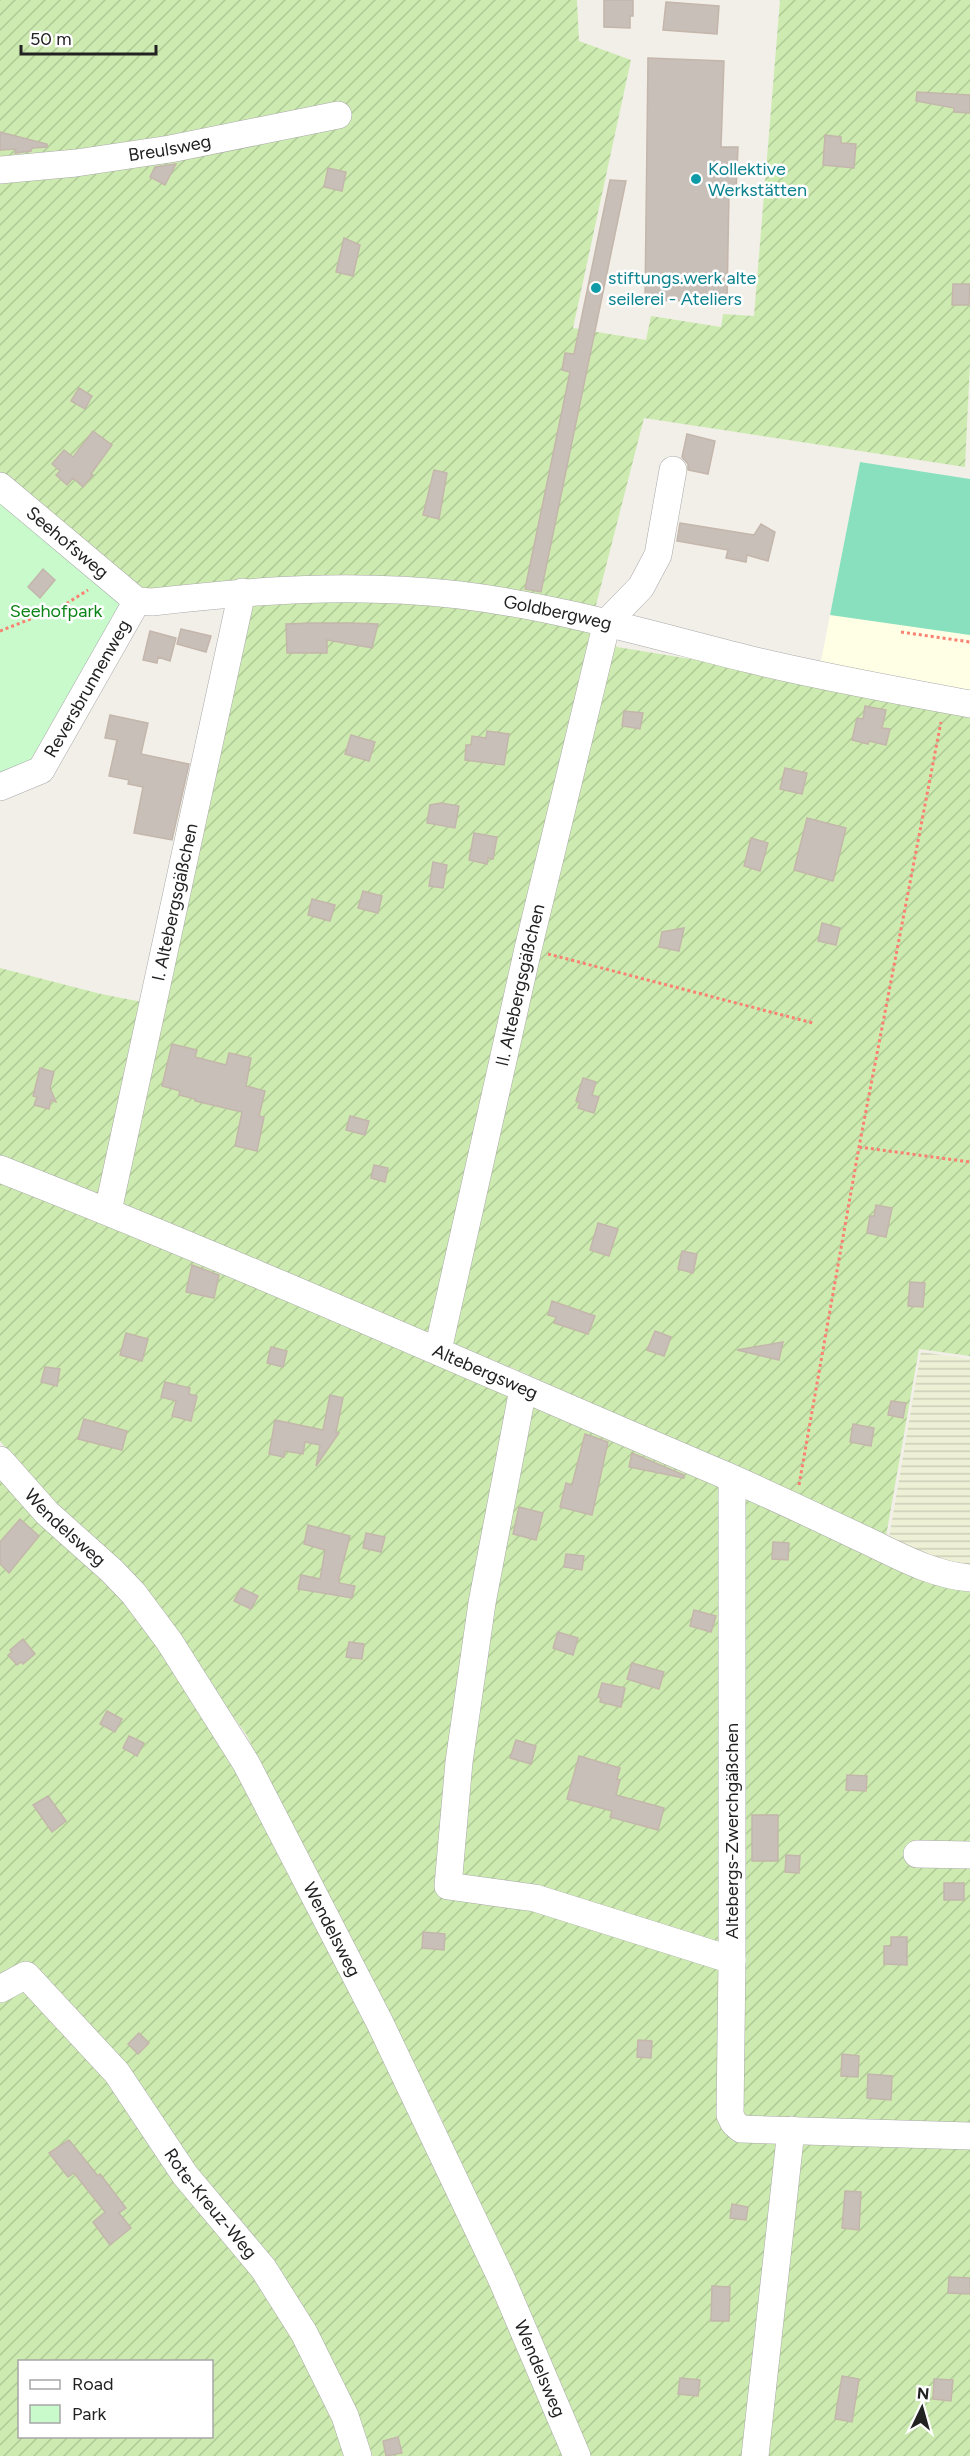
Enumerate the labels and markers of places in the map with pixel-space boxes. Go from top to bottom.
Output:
place label: Kollektive Werkstätten [708,158,807,201]
marker: Kollektive Werkstätten [689,172,703,186]
place label: stiftungs.werk alte seilerei - Ateliers [608,267,756,310]
marker: stiftungs.werk alte seilerei - Ateliers [589,281,603,295]

